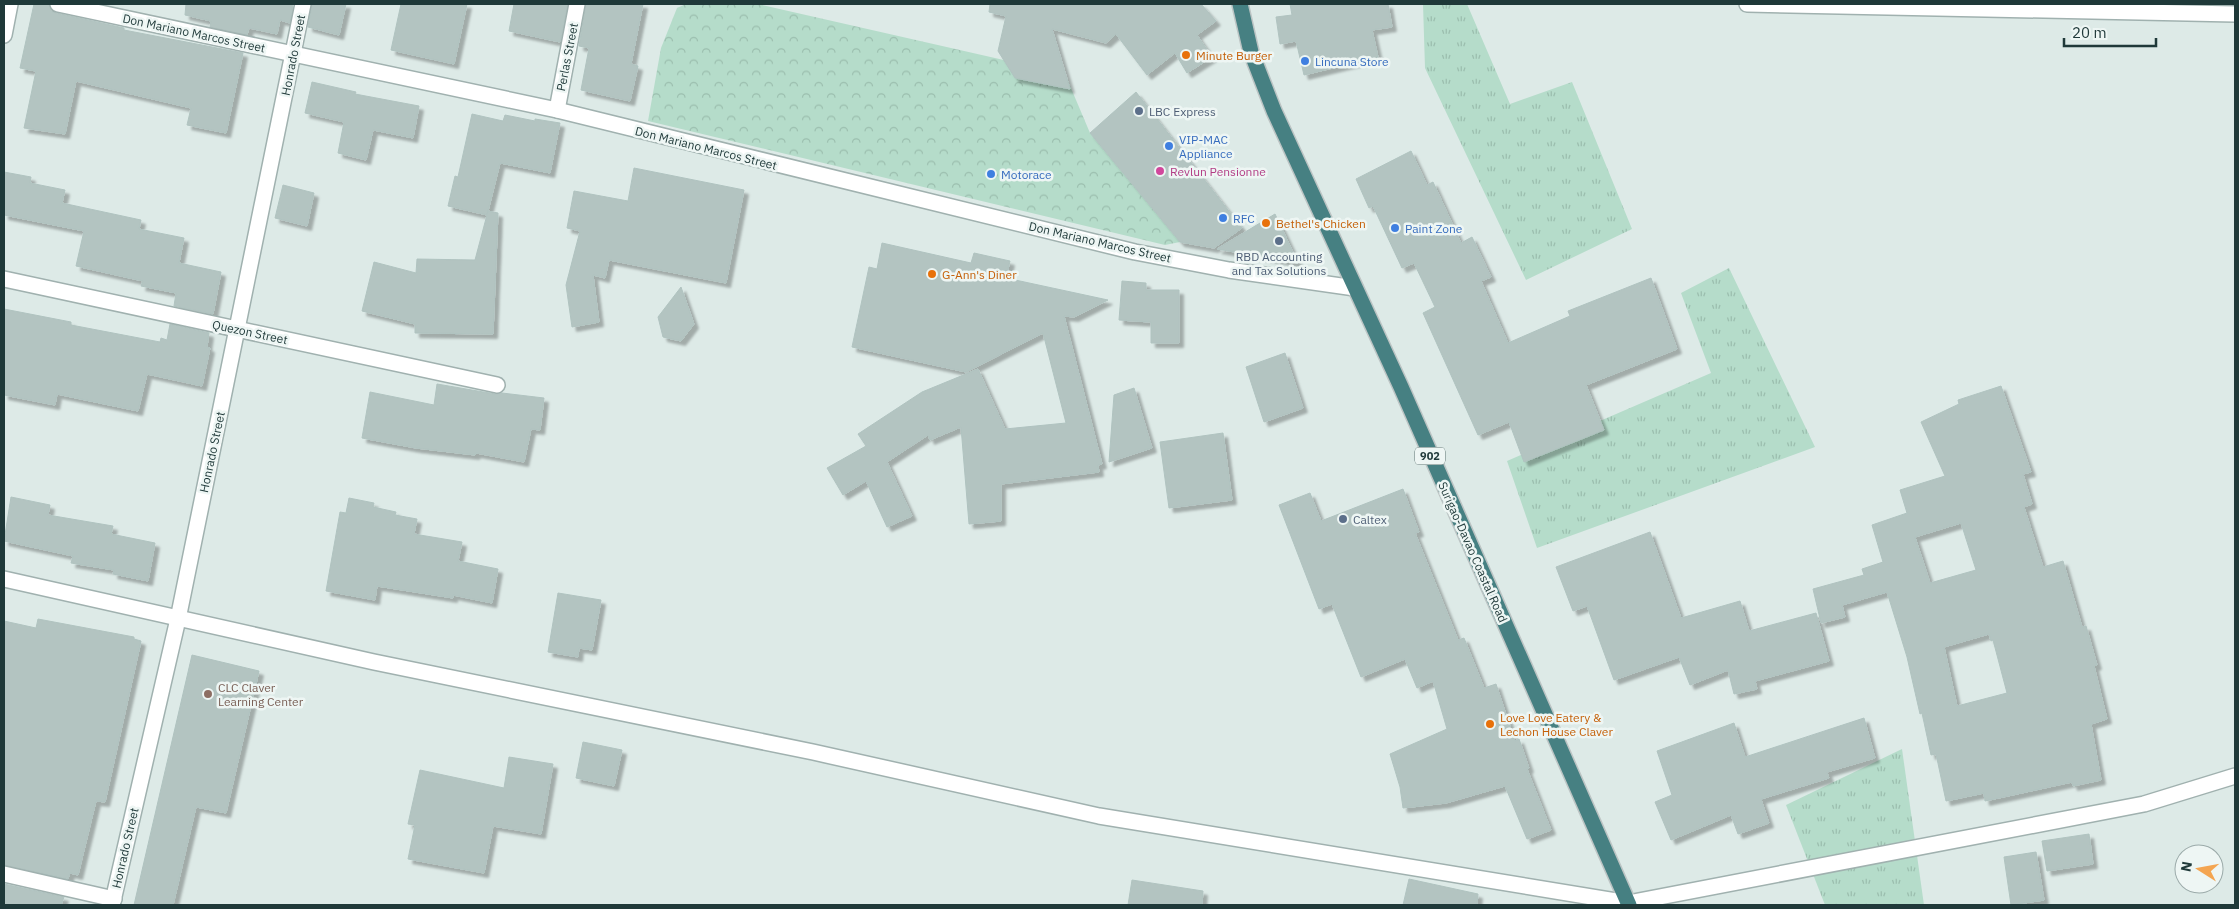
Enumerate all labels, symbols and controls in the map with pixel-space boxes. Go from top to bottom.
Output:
street label: Don Mariano Marcos Street [121,11,267,55]
street label: Honrado Street [278,13,308,97]
scale bar [2064,15,2156,47]
street label: Perlas Street [553,22,581,92]
text: 20 m [2072,23,2107,42]
place label: Minute Burger [1196,48,1273,63]
marker: Minute Burger [1180,49,1192,61]
place label: Lincuna Store [1315,54,1389,69]
marker: Lincuna Store [1299,55,1311,67]
place label: LBC Express [1149,104,1216,119]
marker: LBC Express [1133,105,1145,117]
street label: Don Mariano Marcos Street [634,123,778,173]
place label: VIP-MAC Appliance [1179,132,1233,161]
marker: VIP-MAC Appliance [1163,140,1175,152]
place label: Revlun Pensionne [1170,164,1266,179]
marker: Revlun Pensionne [1154,165,1166,177]
place label: Motorace [1001,167,1052,182]
marker: Motorace [985,168,997,180]
place label: RFC [1233,211,1255,226]
marker: RFC [1217,212,1229,224]
place label: Bethel's Chicken [1276,216,1366,231]
marker: Bethel's Chicken [1260,217,1272,229]
street label: Don Mariano Marcos Street [1027,218,1173,266]
place label: Paint Zone [1405,221,1463,236]
marker: Paint Zone [1389,222,1401,234]
marker: RBD Accounting and Tax Solutions [1273,235,1285,247]
place label: RBD Accounting and Tax Solutions [1232,249,1327,278]
place label: G-Ann's Diner [942,267,1017,282]
marker: G-Ann's Diner [926,268,938,280]
street label: Quezon Street [211,317,289,347]
street label: Honrado Street [196,410,228,494]
road number: 902 [1415,448,1445,464]
street label: Surigao-Davao Coastal Road [1435,479,1511,625]
place label: Caltex [1353,512,1387,527]
marker: Caltex [1337,513,1349,525]
place label: CLC Claver Learning Center [218,680,304,709]
marker: CLC Claver Learning Center [202,688,214,700]
place label: Love Love Eatery & Lechon House Claver [1500,710,1613,739]
marker: Love Love Eatery & Lechon House Claver [1484,718,1496,730]
street label: Honrado Street [108,806,142,890]
north arrow [2174,844,2224,894]
text: N [2176,860,2196,873]

